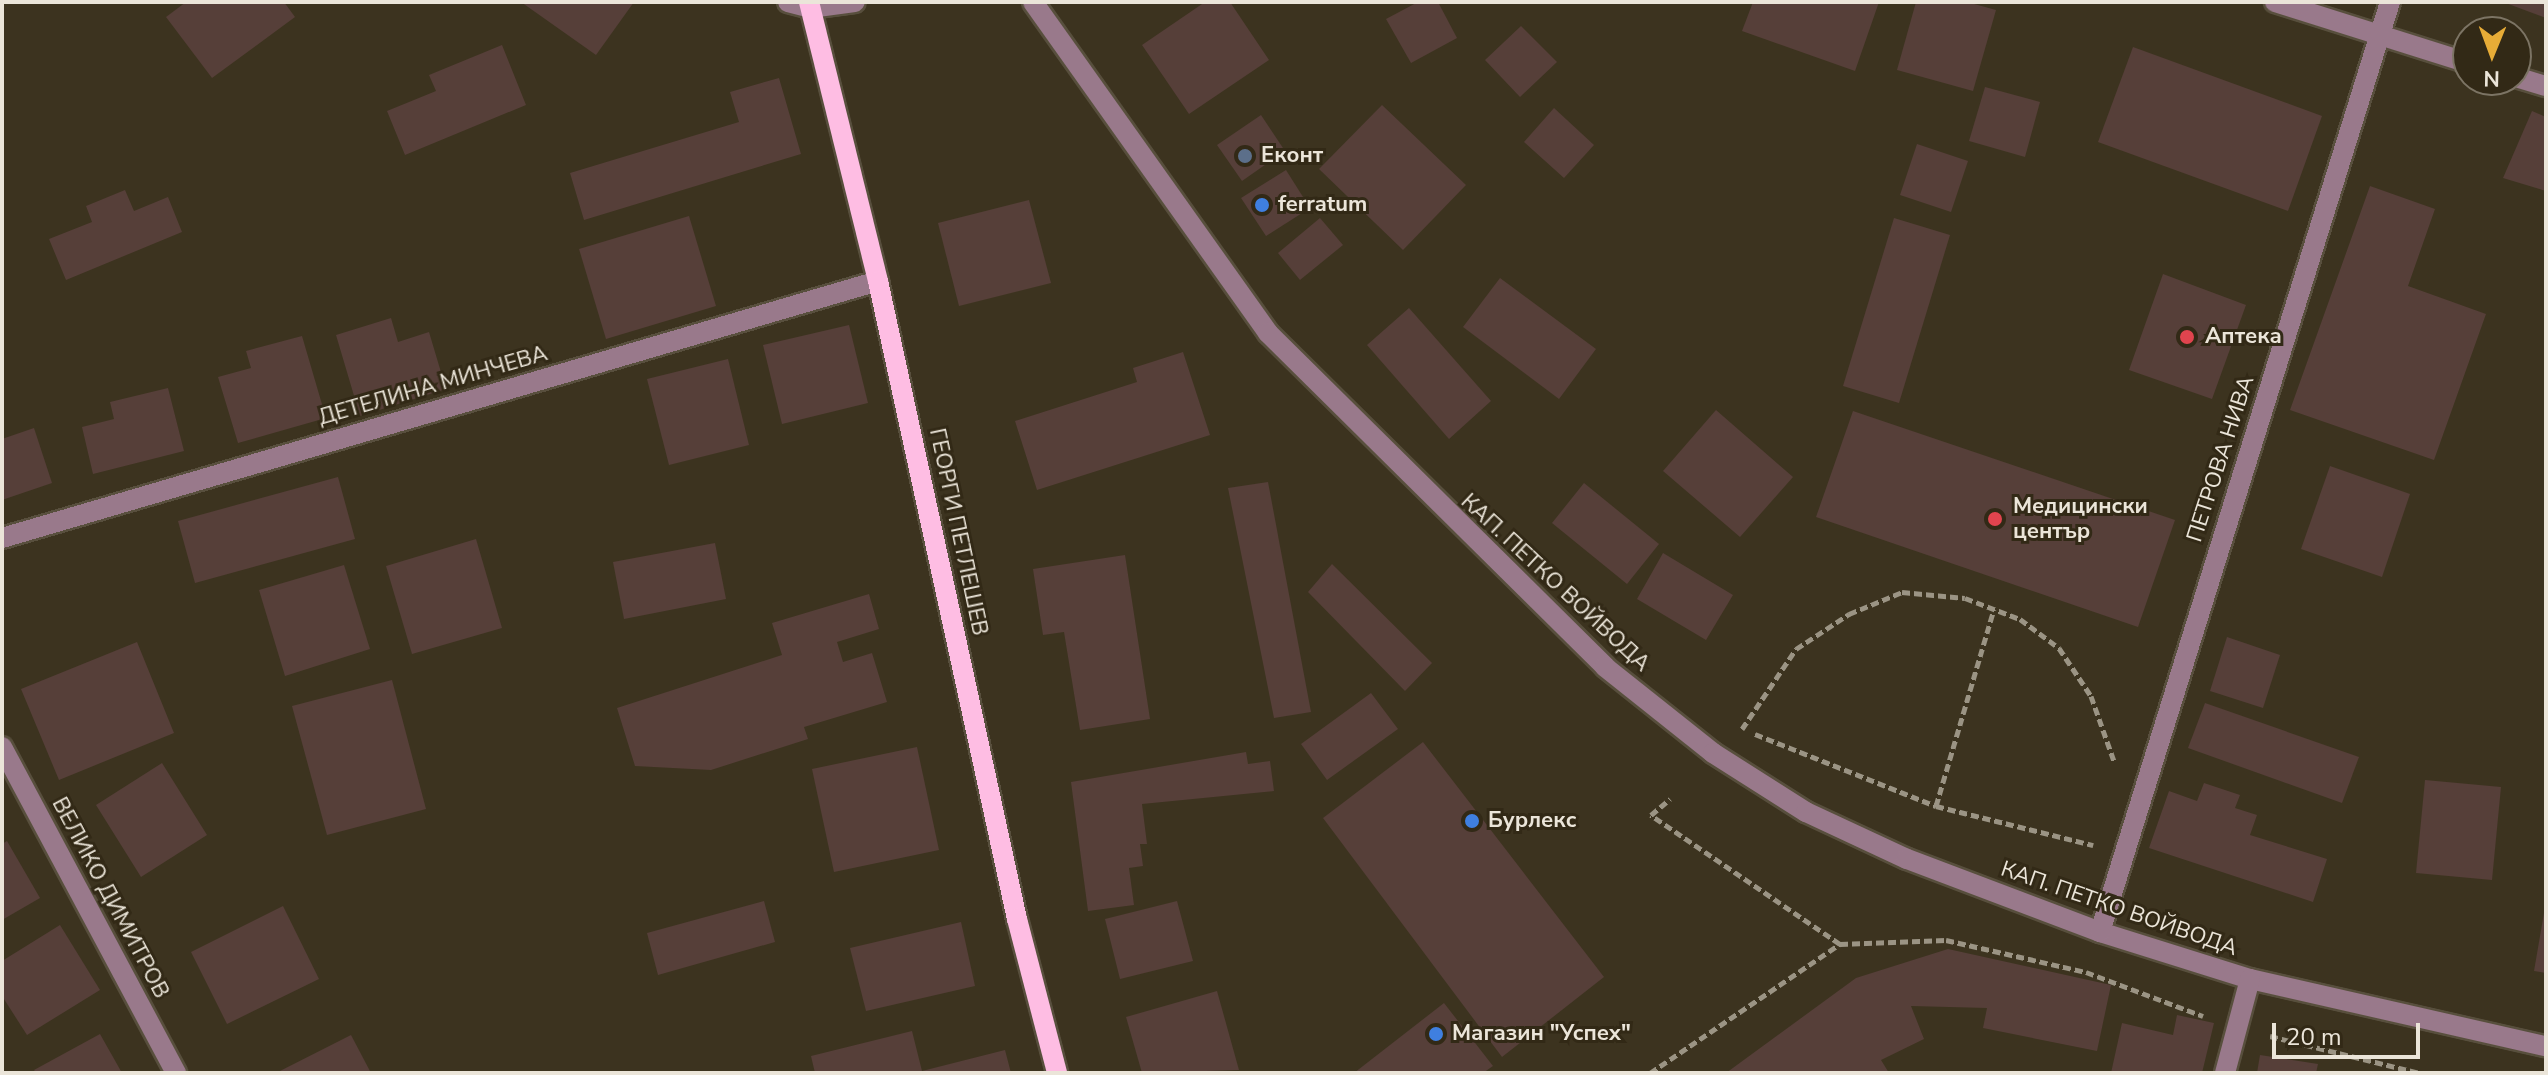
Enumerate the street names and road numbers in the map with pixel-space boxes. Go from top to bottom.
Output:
street label: ДЕТЕЛИНА МИНЧЕВА [315,341,551,431]
street label: ПЕТРОВА НИВА [2182,373,2260,545]
street label: ГЕОРГИ ПЕТЛЕШЕВ [923,426,993,638]
street label: КАП. ПЕТКО ВОЙВОДА [1455,489,1655,677]
street label: ВЕЛИКО ДИМИТРОВ [46,793,174,1003]
street label: КАП. ПЕТКО ВОЙВОДА [1997,856,2241,962]

